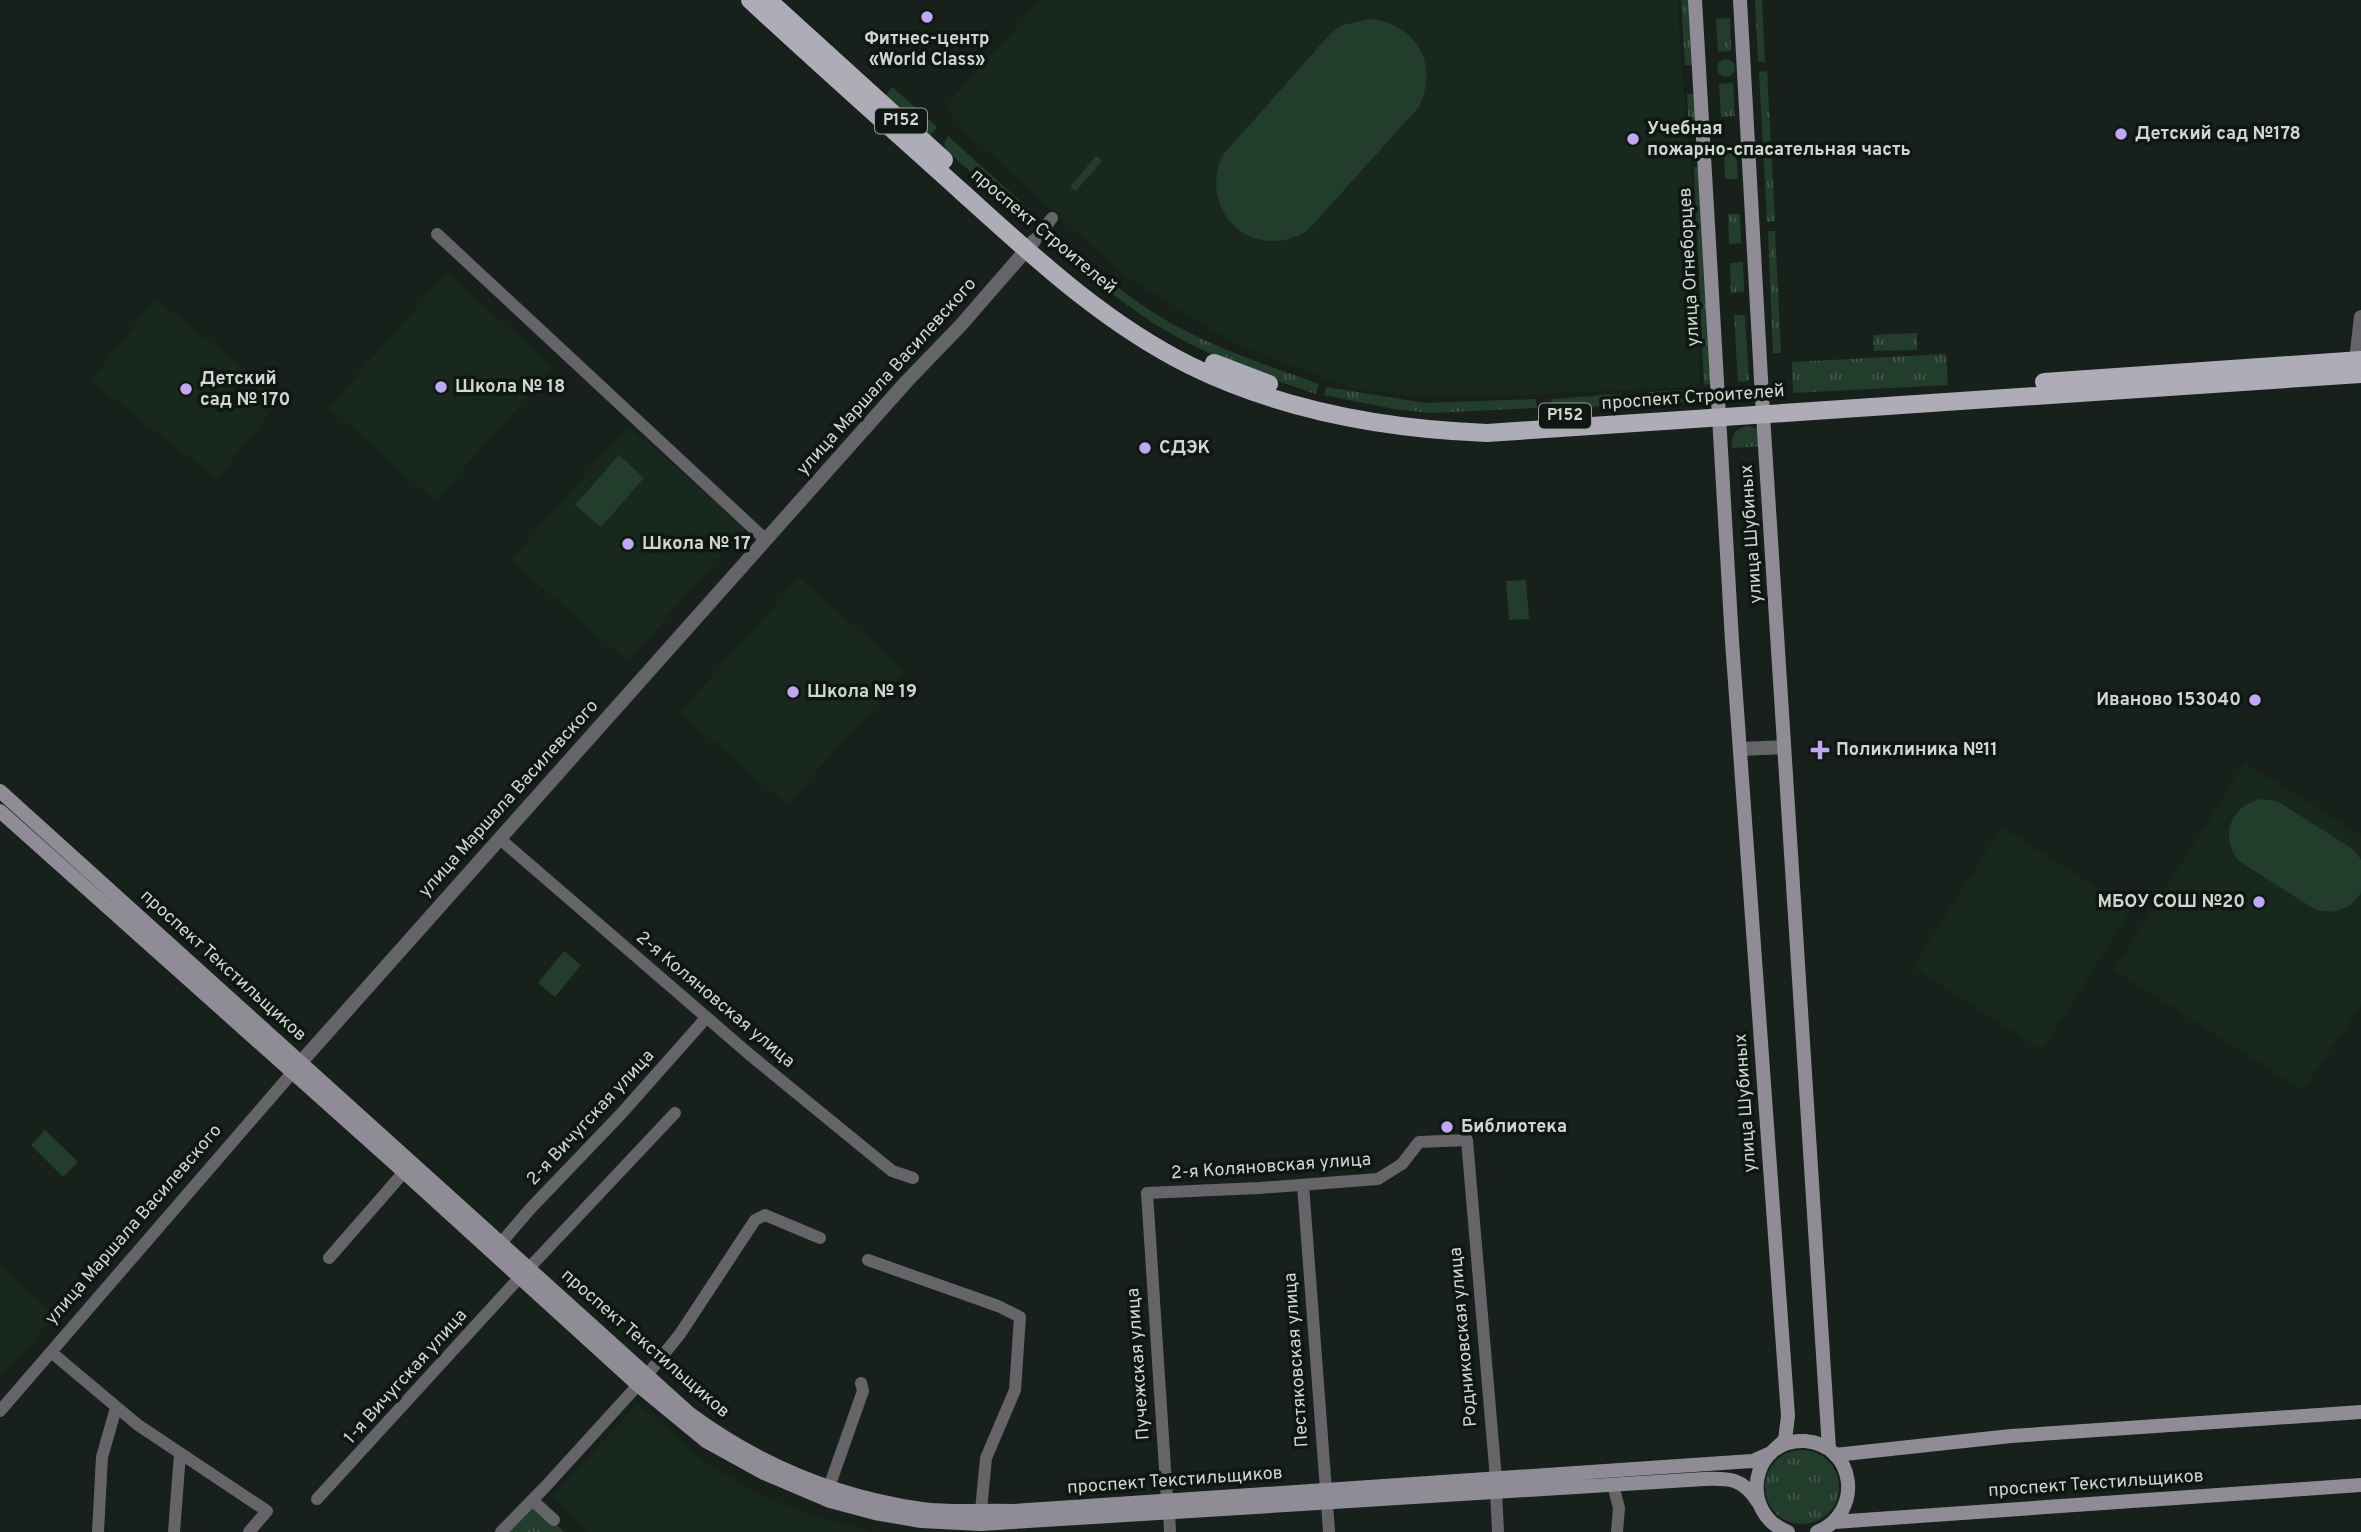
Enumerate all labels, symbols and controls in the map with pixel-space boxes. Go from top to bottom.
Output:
marker: Фитнес-центр «World Class» [919,9,935,25]
place label: Фитнес-центр «World Class» [865,28,989,72]
road number: Р152 [875,108,927,134]
place label: Учебная пожарно-спасательная часть [1647,118,1911,162]
place label: Детский сад №178 [2135,123,2301,146]
marker: Детский сад №178 [2113,126,2129,142]
marker: Учебная пожарно-спасательная часть [1625,131,1641,147]
street label: проспект Строителей [965,164,1121,300]
street label: улица Огнеборцев [1674,187,1706,347]
street label: улица Маршала Василевского [792,273,982,481]
place label: Детский сад № 170 [200,368,290,412]
place label: Школа № 18 [455,376,565,399]
marker: Школа № 18 [433,379,449,395]
street label: проспект Строителей [1601,380,1785,416]
marker: Детский сад № 170 [178,381,194,397]
road number: Р152 [1539,404,1591,428]
place label: СДЭК [1159,437,1211,460]
marker: СДЭК [1137,440,1153,456]
street label: улица Шубиных [1736,464,1768,604]
place label: Школа № 17 [642,533,751,556]
marker: Школа № 17 [620,536,636,552]
place label: Школа № 19 [807,681,917,704]
marker: Школа № 19 [785,684,801,700]
place label: Иваново 153040 [2096,689,2241,712]
marker: Иваново 153040 [2247,692,2263,708]
street label: улица Маршала Василевского [414,695,604,903]
place label: Поликлиника №11 [1836,739,1998,762]
marker: Поликлиника №11 [1810,740,1830,760]
street label: проспект Текстильщиков [135,885,311,1047]
place label: МБОУ СОШ №20 [2097,891,2245,914]
marker: МБОУ СОШ №20 [2251,894,2267,910]
street label: 2-я Коляновская улица [631,927,799,1073]
street label: улица Шубиных [1730,1033,1762,1173]
street label: 2-я Вичугская улица [522,1045,660,1191]
place label: Библиотека [1461,1116,1567,1139]
marker: Библиотека [1439,1119,1455,1135]
street label: улица Маршала Василевского [41,1120,227,1330]
street label: 2-я Коляновская улица [1170,1149,1372,1185]
street label: Родниковская улица [1445,1246,1483,1428]
street label: проспект Текстильщиков [556,1264,734,1424]
street label: Пестяковская улица [1279,1272,1315,1448]
street label: Пучежская улица [1122,1287,1156,1441]
street label: 1-я Вичугская улица [339,1305,473,1449]
street label: проспект Текстильщиков [1066,1462,1284,1500]
street label: проспект Текстильщиков [1987,1465,2205,1503]

